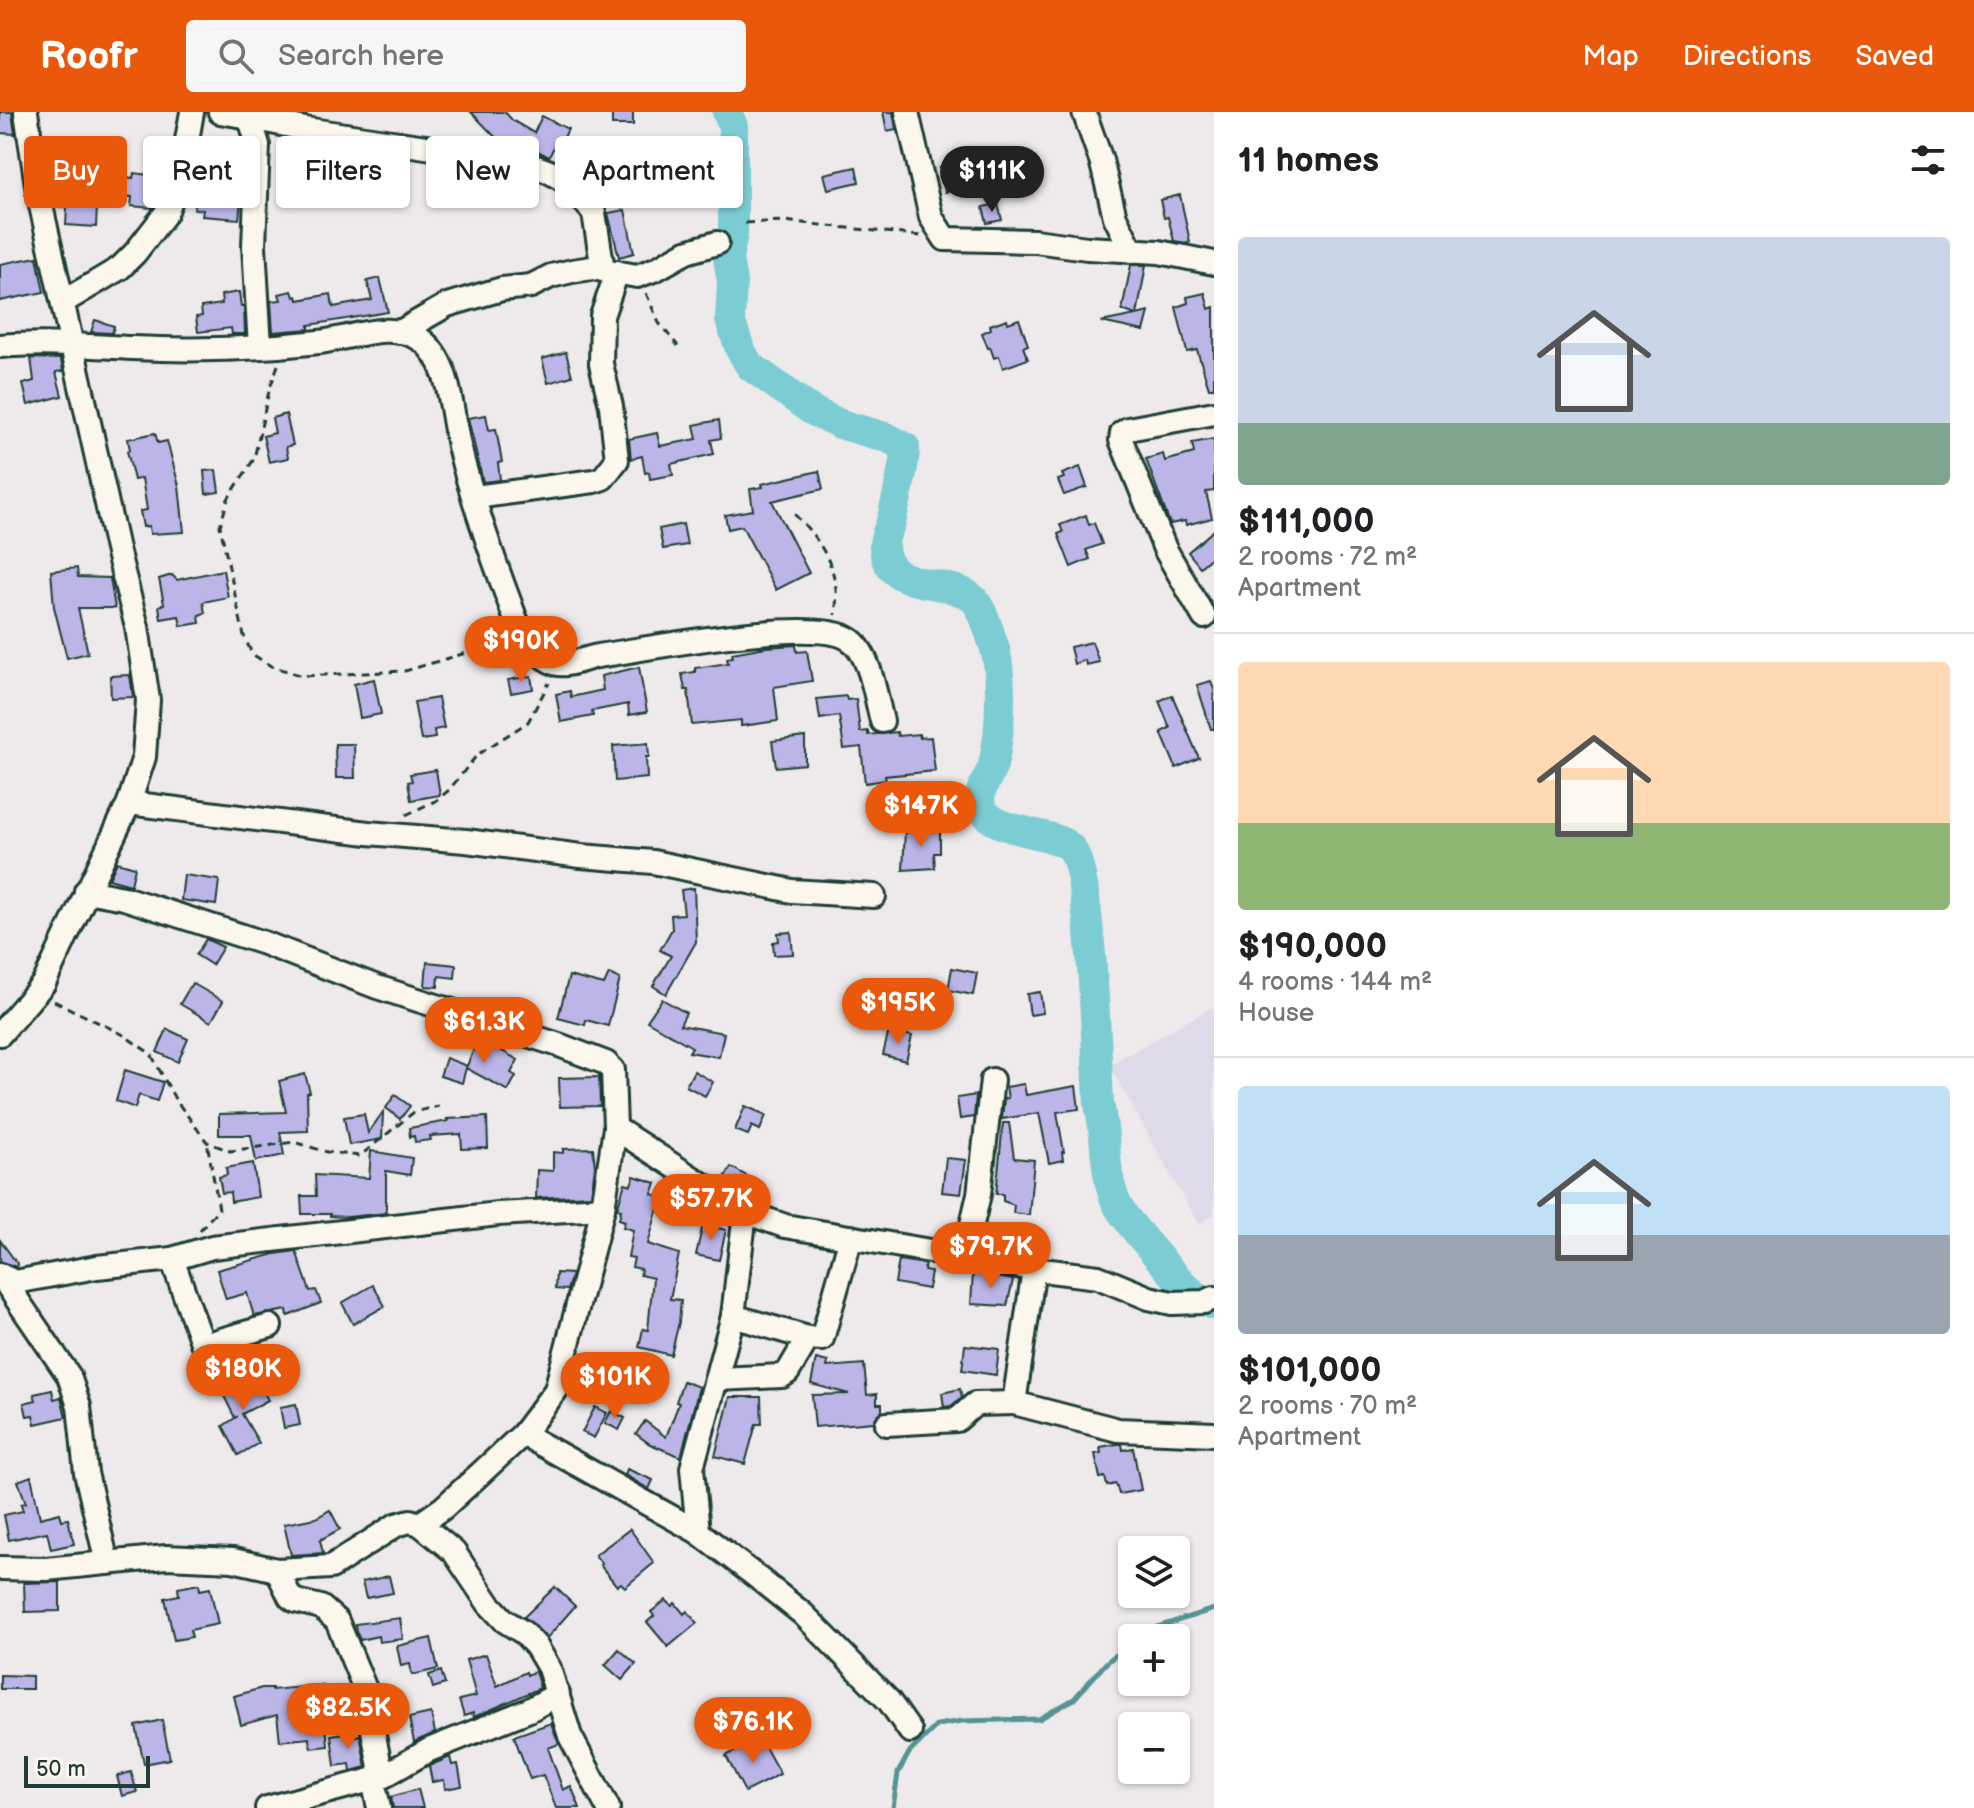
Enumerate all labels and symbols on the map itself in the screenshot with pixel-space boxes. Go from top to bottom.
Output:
pin: $111K [936,146,1048,214]
pin: $190K [465,616,577,684]
pin: $147K [865,781,977,849]
pin: $195K [842,978,954,1046]
pin: $61.3K [419,997,549,1065]
pin: $57.7K [646,1174,776,1242]
pin: $79.7K [926,1222,1056,1290]
pin: $180K [187,1344,299,1412]
pin: $101K [559,1352,671,1420]
pin: $82.5K [283,1683,413,1751]
pin: $76.1K [688,1697,818,1765]
scale bar [24,1752,150,1788]

